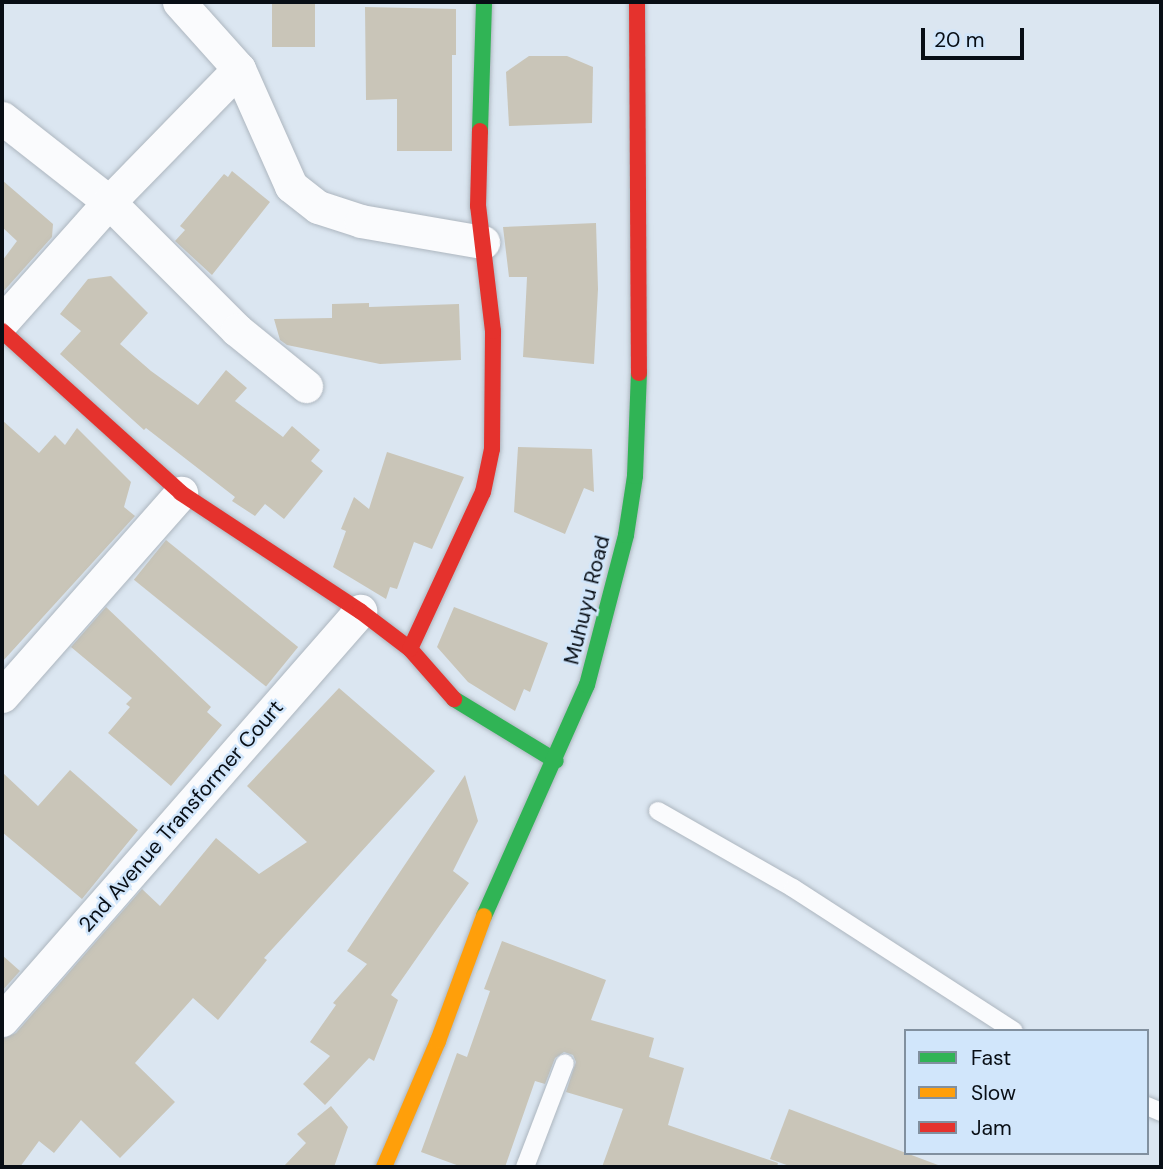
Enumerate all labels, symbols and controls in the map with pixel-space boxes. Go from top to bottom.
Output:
scale bar [925,14,1028,58]
text: 20 m [934,26,985,54]
street label: Muhuyu Road [559,533,615,667]
street label: 2nd Avenue Transformer Court [74,695,288,937]
legend [904,1029,1149,1155]
text: Fast [971,1044,1011,1072]
text: Slow [971,1079,1016,1107]
text: Jam [971,1114,1012,1142]

